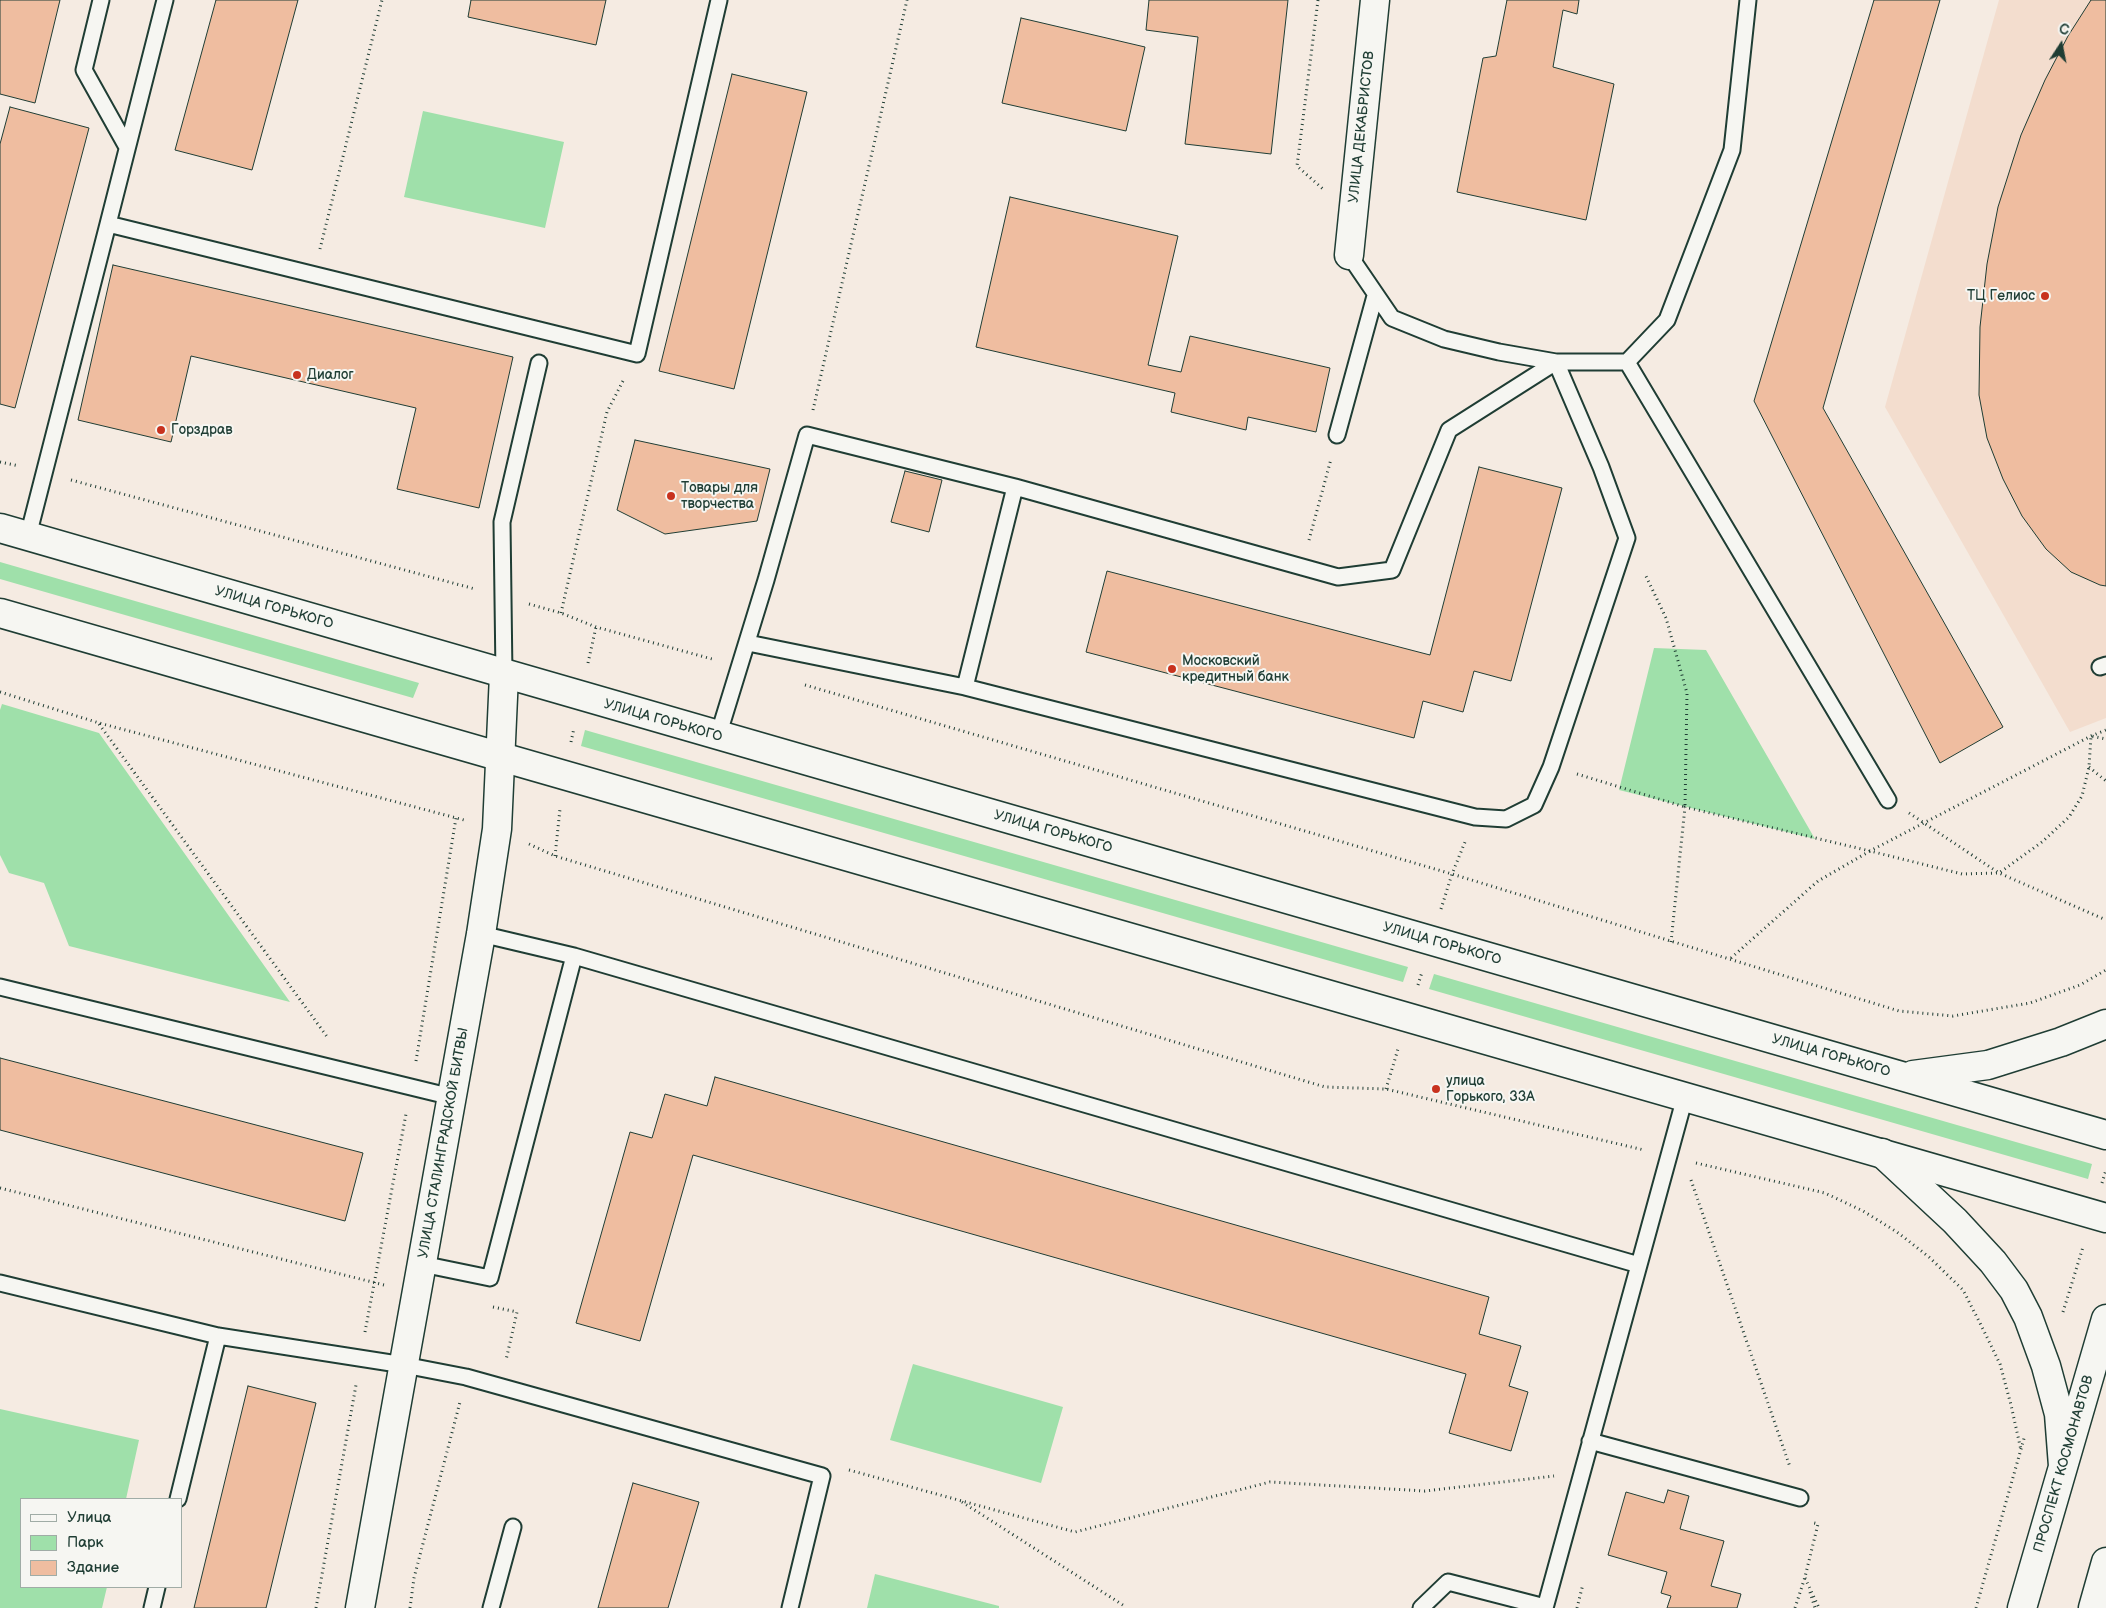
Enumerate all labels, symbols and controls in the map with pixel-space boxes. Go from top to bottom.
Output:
north arrow [2036,20,2086,70]
text: С [2058,21,2070,39]
street label: УЛИЦА ДЕКАБРИСТОВ [1346,50,1378,204]
place label: ТЦ Гелиос [1967,288,2035,304]
marker: ТЦ Гелиос [2039,290,2051,302]
place label: Диалог [307,367,354,383]
marker: Диалог [291,369,303,381]
place label: Горздрав [171,422,233,438]
marker: Горздрав [155,424,167,436]
place label: Товары для творчества [681,480,758,512]
marker: Товары для творчества [665,490,677,502]
street label: УЛИЦА ГОРЬКОГО [213,583,335,633]
place label: Московский кредитный банк [1182,653,1289,686]
marker: Московский кредитный банк [1166,663,1178,675]
street label: УЛИЦА ГОРЬКОГО [602,696,724,746]
street label: УЛИЦА ГОРЬКОГО [992,807,1114,857]
street label: УЛИЦА ГОРЬКОГО [1381,919,1503,969]
street label: УЛИЦА СТАЛИНГРАДСКОЙ БИТВЫ [415,1026,473,1260]
street label: УЛИЦА ГОРЬКОГО [1770,1031,1892,1081]
place label: улица Горького, 33А [1446,1073,1535,1106]
marker: улица Горького, 33А [1430,1083,1442,1095]
street label: ПРОСПЕКТ КОСМОНАВТОВ [2031,1373,2097,1555]
legend [20,1498,182,1588]
text: Улица [67,1508,111,1527]
text: Парк [67,1533,104,1552]
text: Здание [67,1558,119,1577]

